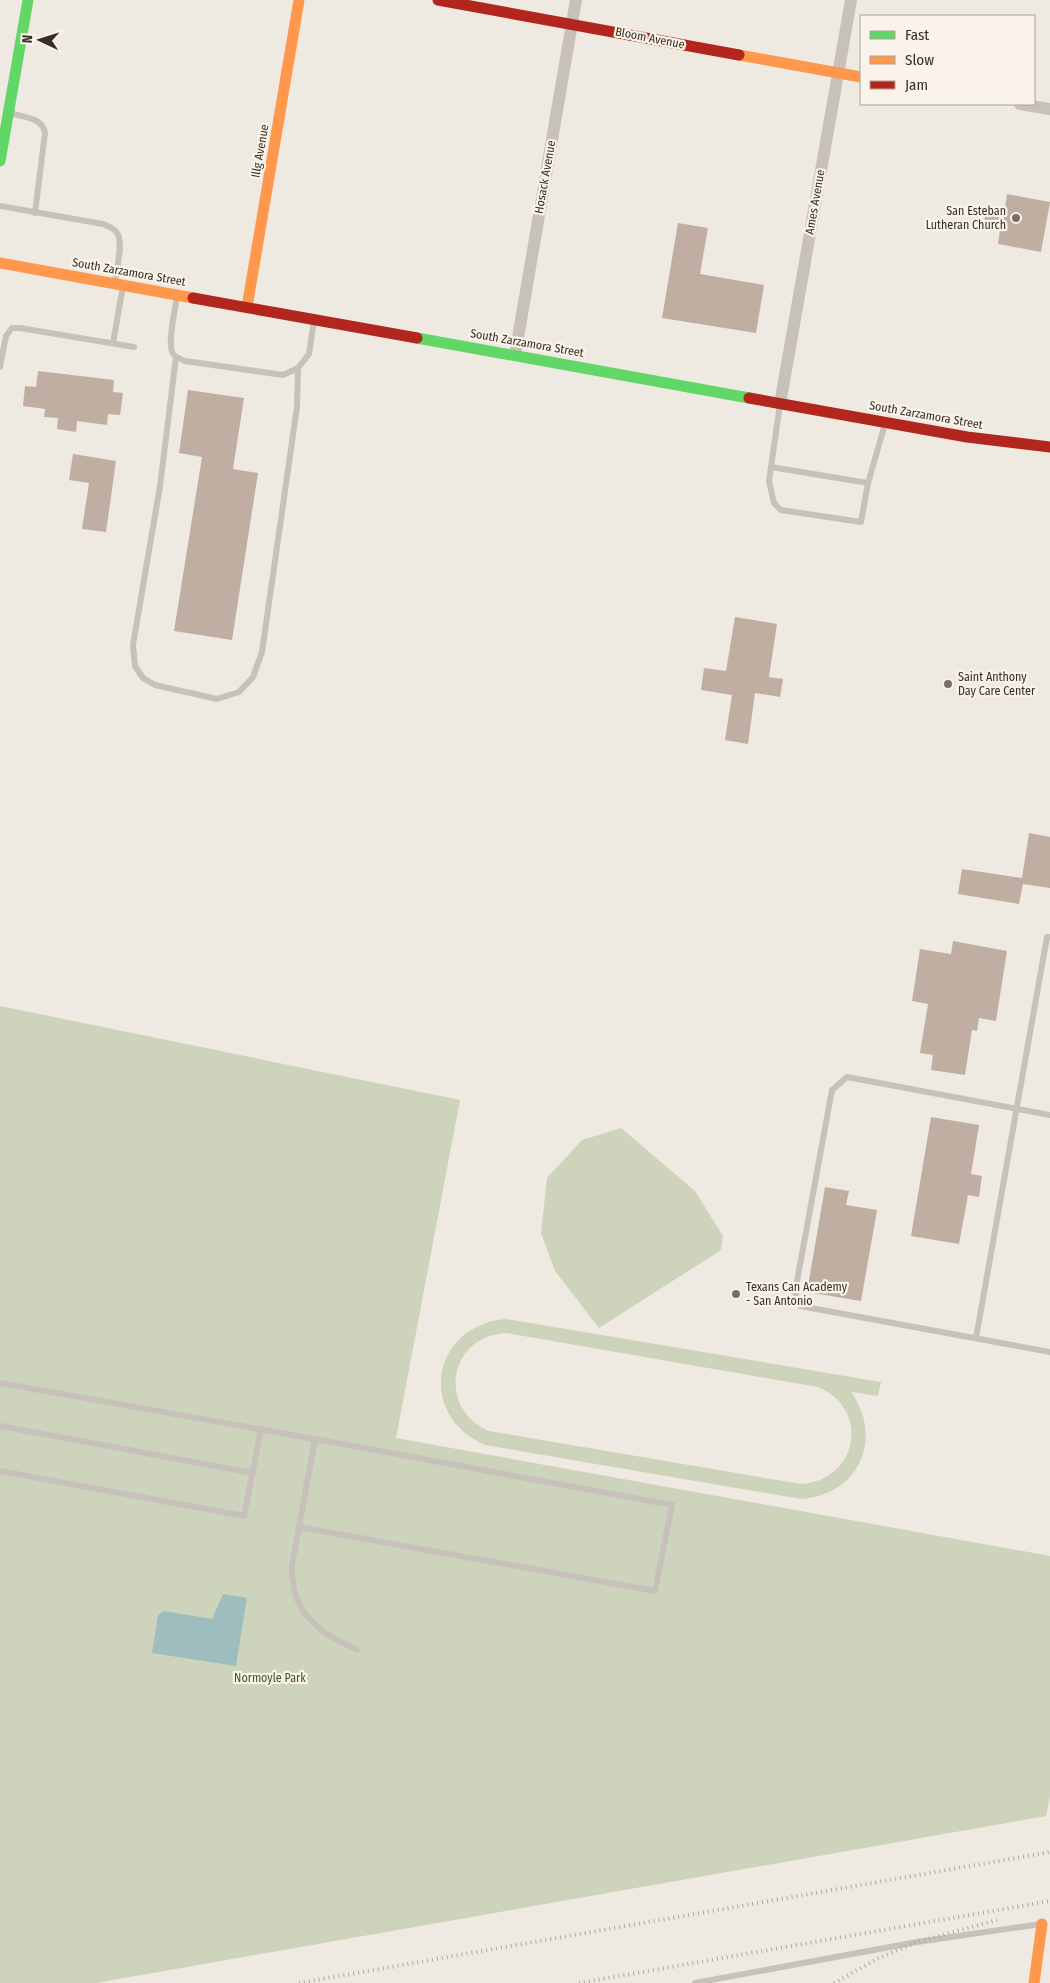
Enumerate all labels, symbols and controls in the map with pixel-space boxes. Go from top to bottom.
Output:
north arrow [15,15,65,65]
legend [860,15,1035,105]
street label: Bloom Avenue [614,24,686,52]
text: Fast [905,26,929,44]
text: N [19,34,36,44]
text: Slow [905,51,934,69]
text: Jam [905,76,928,94]
street label: Illg Avenue [248,123,272,179]
street label: Hosack Avenue [532,139,558,215]
street label: Ames Avenue [802,168,828,235]
place label: San Esteban Lutheran Church [926,204,1006,232]
marker: San Esteban Lutheran Church [1010,212,1022,224]
street label: South Zarzamora Street [71,255,187,289]
street label: South Zarzamora Street [469,326,585,360]
street label: South Zarzamora Street [868,398,984,432]
place label: Saint Anthony Day Care Center [958,670,1036,698]
marker: Saint Anthony Day Care Center [942,678,954,690]
place label: Texans Can Academy - San Antonio [746,1280,848,1308]
marker: Texans Can Academy - San Antonio [730,1288,742,1300]
park label: Normoyle Park [234,1671,306,1685]

